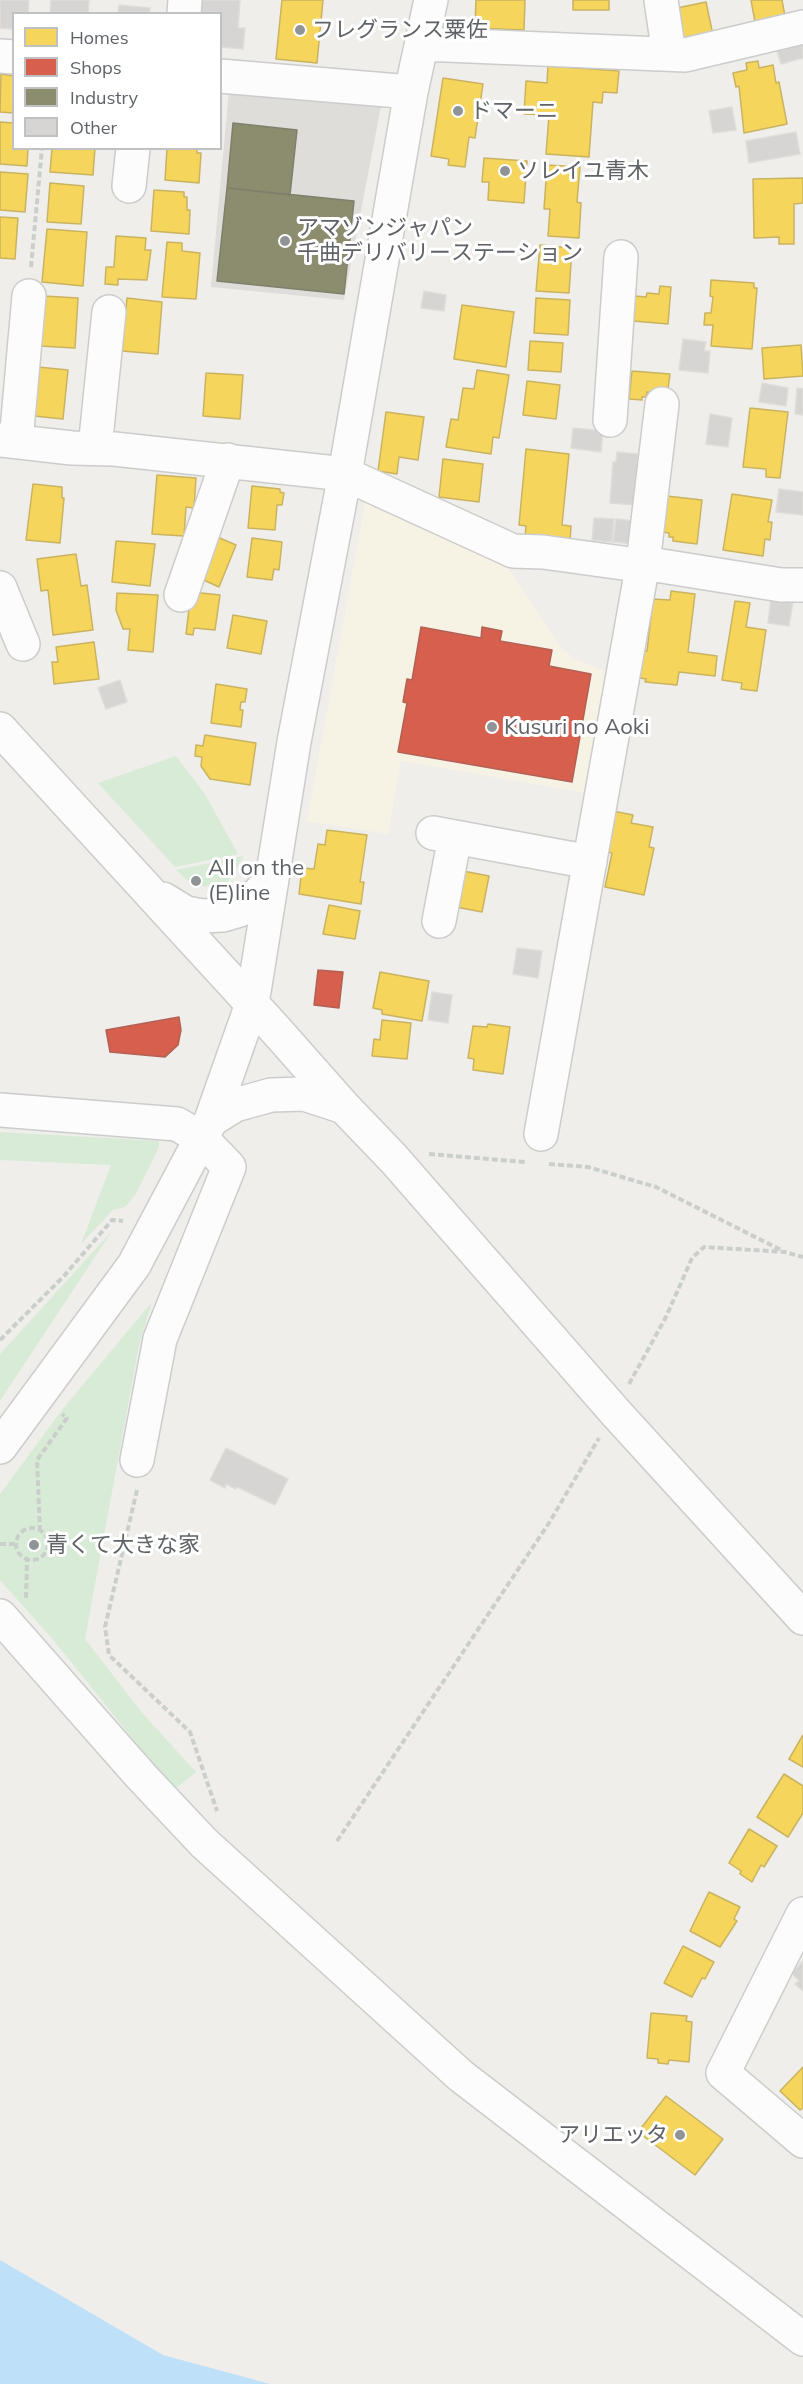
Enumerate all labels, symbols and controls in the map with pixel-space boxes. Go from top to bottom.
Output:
legend [12,12,222,150]
place label: フレグランス粟佐 [312,17,488,43]
marker: フレグランス粟佐 [293,23,307,37]
text: Homes [70,26,129,49]
text: Shops [70,56,122,79]
text: Industry [70,86,138,109]
place label: ドマーニ [470,98,558,124]
marker: ドマーニ [451,104,465,118]
text: Other [70,116,117,139]
place label: ソレイユ青木 [517,158,649,184]
marker: ソレイユ青木 [498,164,512,178]
place label: アマゾンジャパン 千曲デリバリーステーション [297,215,583,266]
marker: アマゾンジャパン 千曲デリバリーステーション [278,234,292,248]
place label: Kusuri no Aoki [504,714,649,740]
marker: Kusuri no Aoki [485,720,499,734]
place label: All on the (E)line [208,855,304,906]
marker: All on the (E)line [189,874,203,888]
place label: 青くて大きな家 [46,1532,200,1558]
marker: 青くて大きな家 [27,1538,41,1552]
place label: アリエッタ [558,2122,668,2148]
marker: アリエッタ [673,2128,687,2142]

